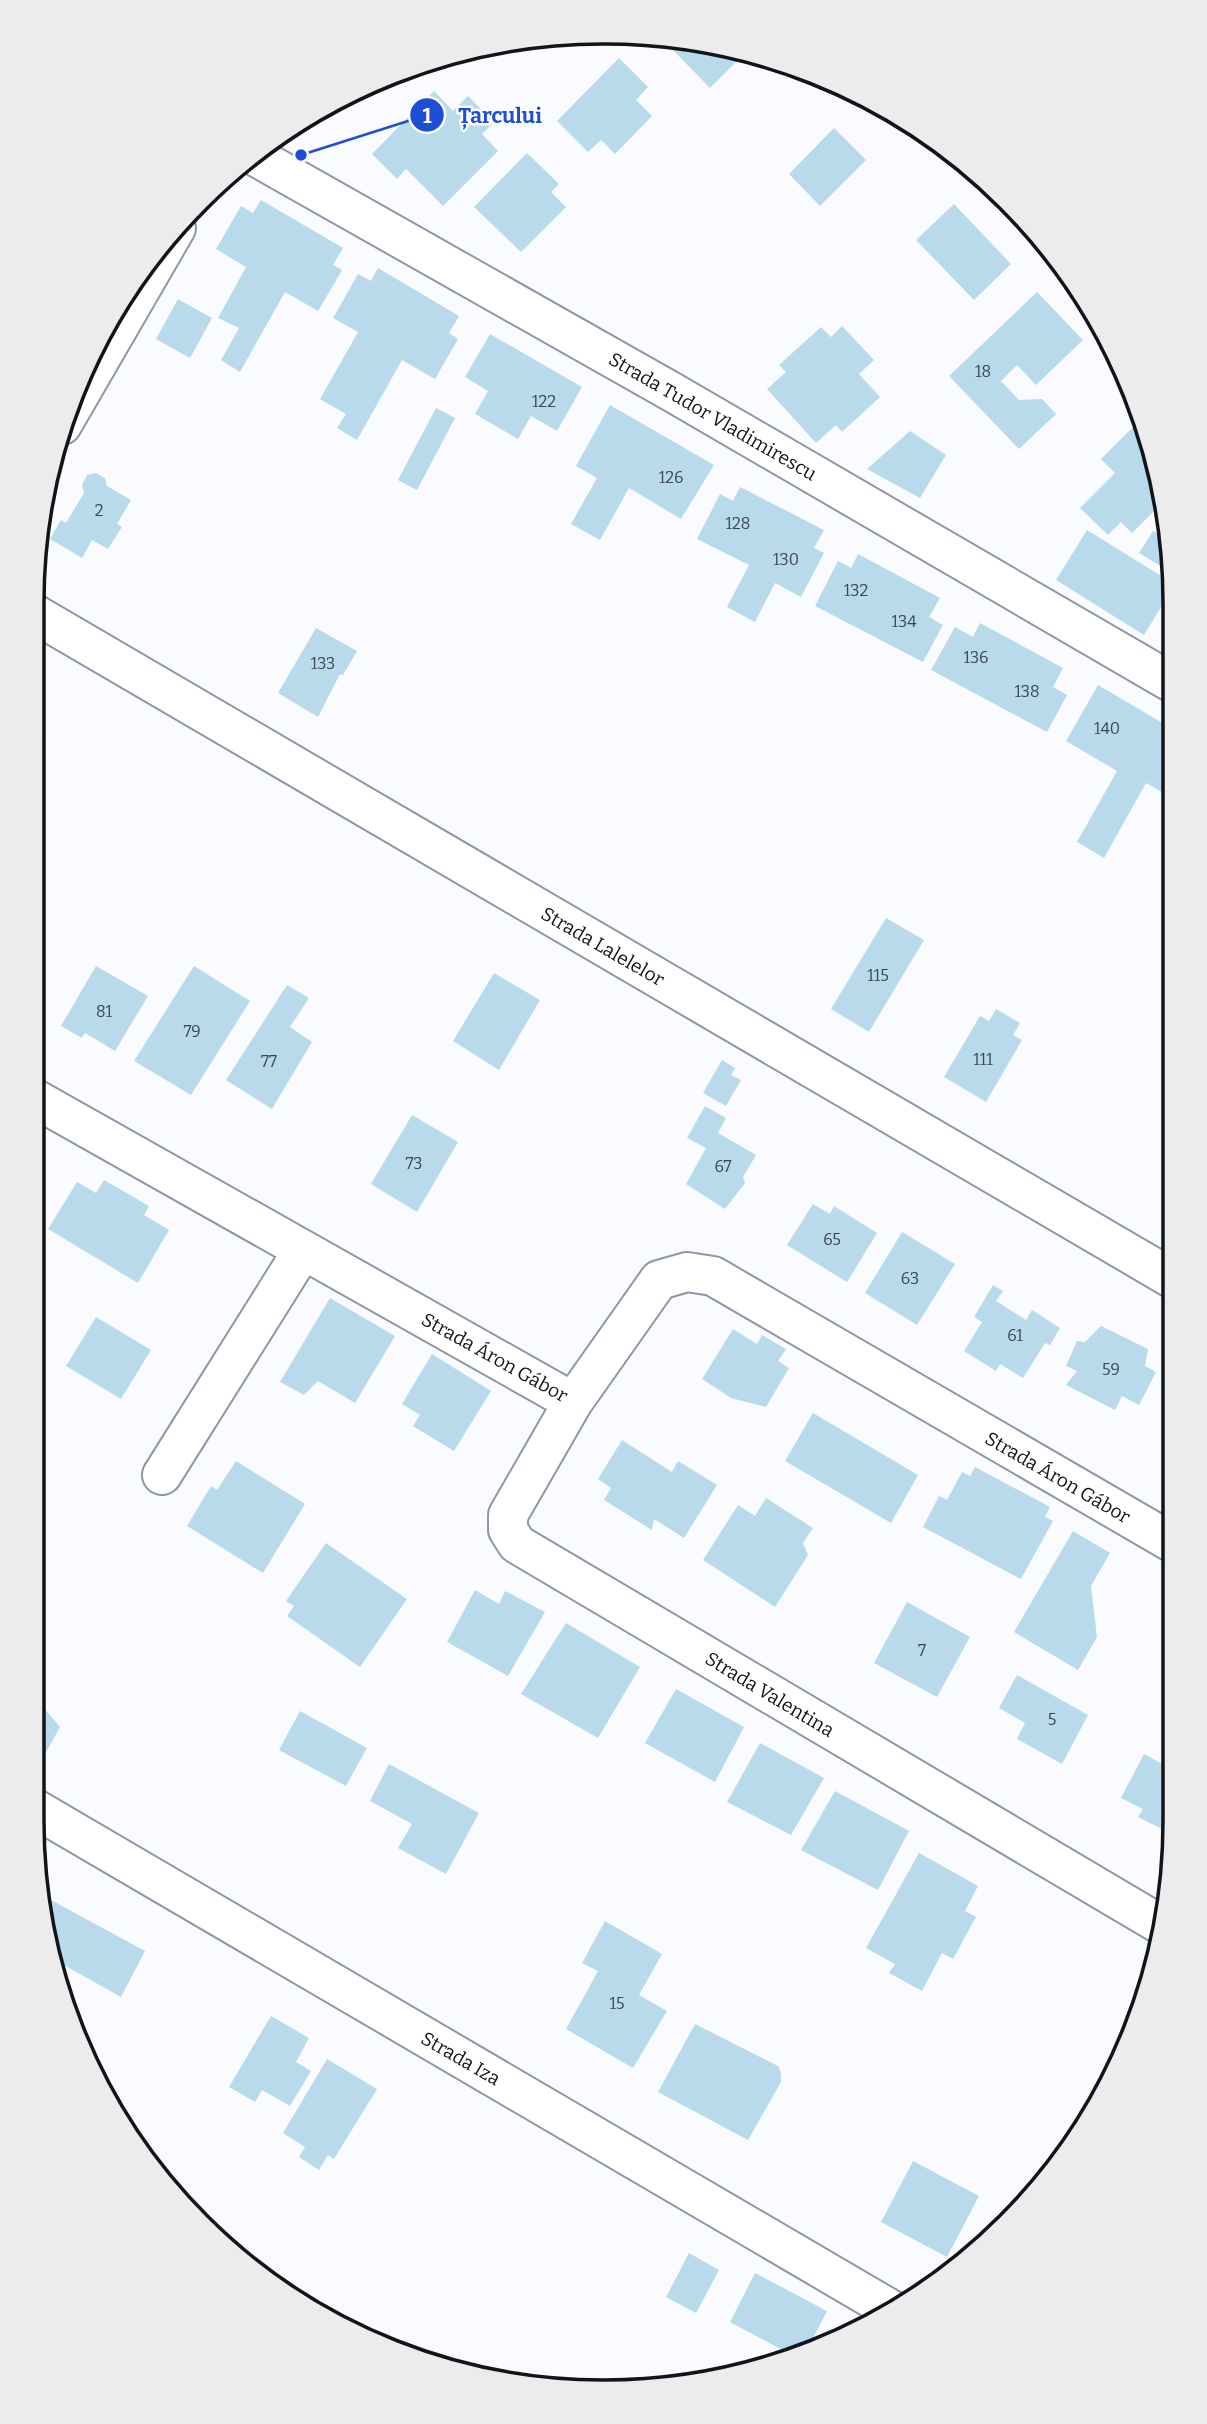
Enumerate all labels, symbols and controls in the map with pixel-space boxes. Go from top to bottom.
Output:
callout: Țarcului [410,94,556,136]
text: 1 [422,103,432,129]
text: Țarcului [458,103,542,130]
street label: Strada Tudor Vladimirescu [605,347,821,486]
house number: 18 [975,362,991,381]
house number: 122 [532,392,556,411]
house number: 126 [659,468,683,487]
house number: 2 [95,501,103,520]
house number: 128 [726,514,750,533]
house number: 130 [773,550,799,569]
house number: 132 [844,581,868,600]
house number: 134 [892,612,917,631]
house number: 136 [963,648,989,667]
house number: 133 [311,654,335,673]
house number: 138 [1014,682,1040,701]
house number: 140 [1094,719,1120,738]
street label: Strada Lalelelor [537,902,669,991]
house number: 115 [867,966,889,985]
house number: 81 [96,1002,113,1021]
house number: 79 [183,1022,201,1041]
house number: 111 [973,1050,993,1069]
house number: 77 [261,1052,277,1071]
house number: 73 [406,1154,422,1173]
house number: 67 [714,1157,732,1176]
house number: 65 [823,1230,841,1249]
house number: 63 [901,1269,919,1288]
street label: Strada Áron Gábor [418,1308,572,1407]
house number: 61 [1007,1326,1023,1345]
house number: 59 [1102,1360,1120,1379]
street label: Strada Áron Gábor [981,1427,1135,1529]
house number: 7 [918,1641,926,1660]
street label: Strada Valentina [701,1647,839,1742]
house number: 5 [1048,1710,1056,1729]
house number: 15 [609,1994,625,2013]
street label: Strada Iza [417,2027,505,2091]

